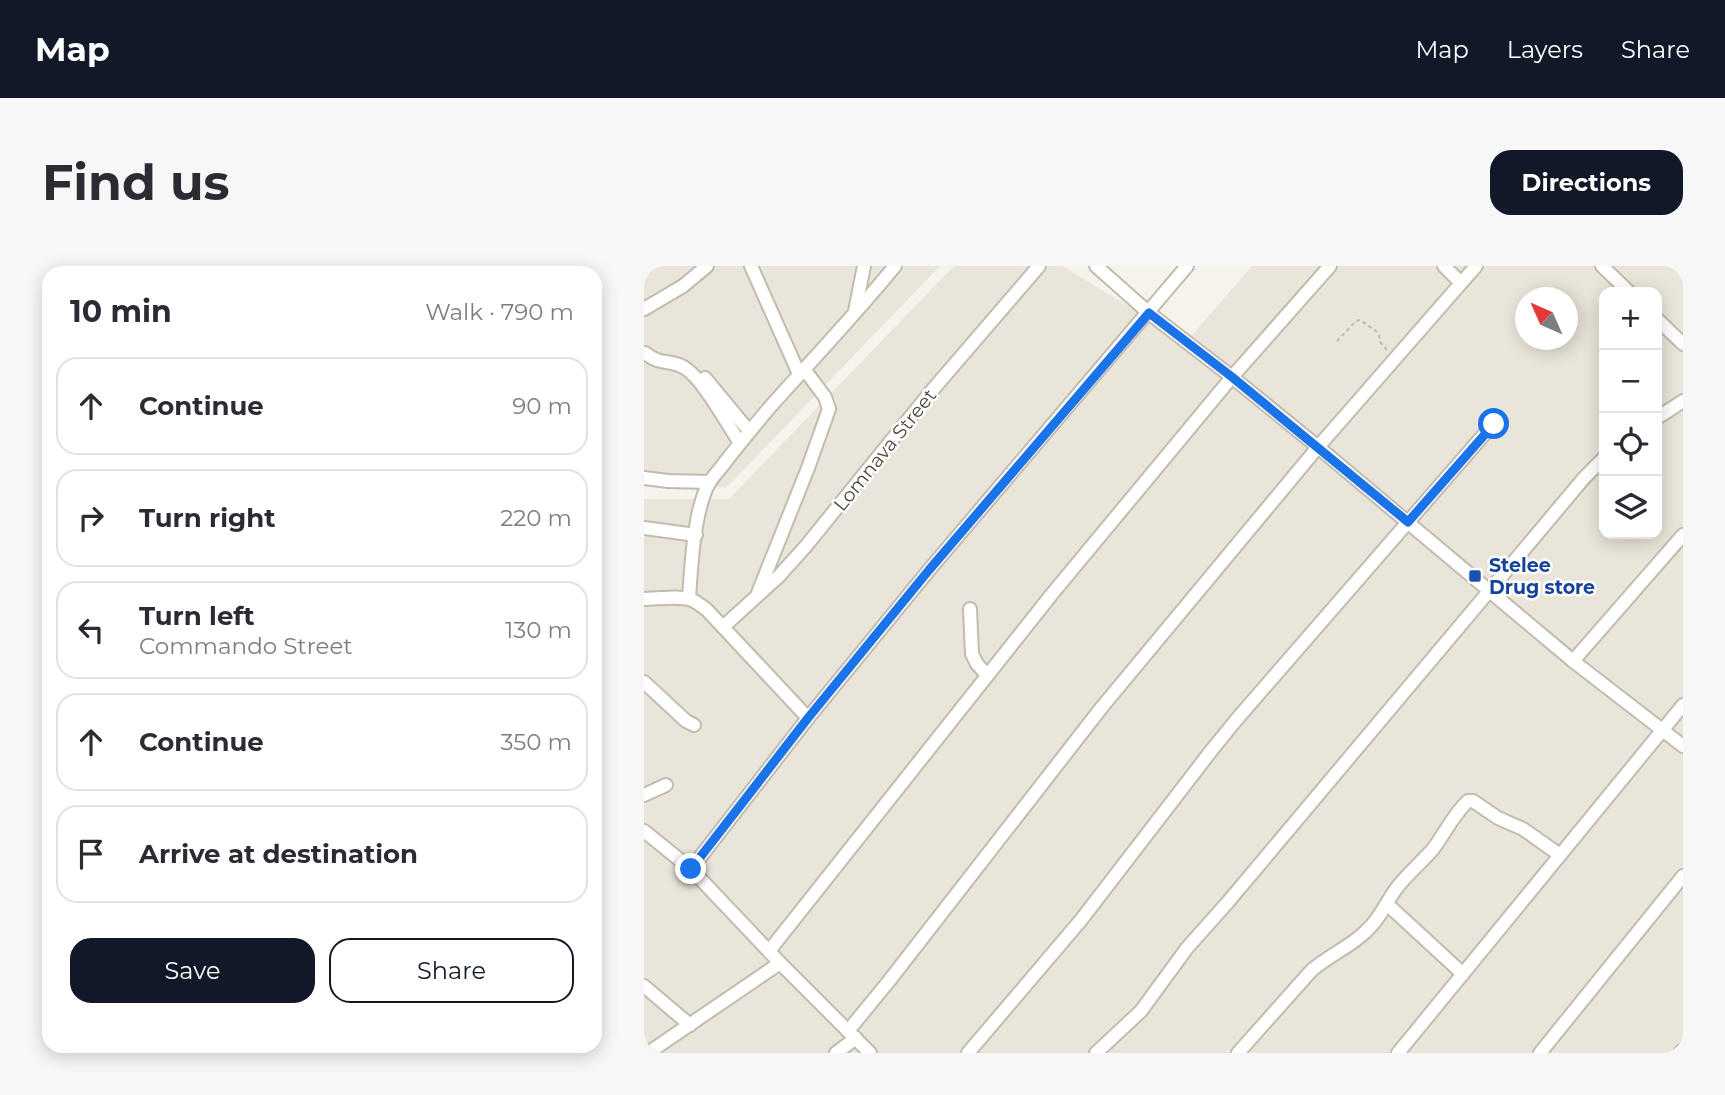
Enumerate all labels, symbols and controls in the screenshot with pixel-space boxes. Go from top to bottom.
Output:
text: Map [35,29,110,69]
text: Map [1415,35,1469,64]
text: Layers [1507,35,1583,64]
text: Share [1621,35,1690,64]
button: Directions [1490,150,1683,215]
text: Find us [42,153,230,212]
north arrow [1515,287,1578,350]
map controls [1599,287,1662,539]
button: + [1599,287,1662,350]
text: 10 min [70,293,172,330]
text: Walk · 790 m [425,298,574,326]
button: − [1599,350,1662,413]
street label: Lomnava Street [829,384,941,516]
icon: ahead [72,387,110,425]
text: Continue [139,390,264,422]
text: 90 m [512,392,572,420]
route start [1478,408,1509,439]
button: locate [1599,413,1662,476]
button: layers [1599,476,1662,539]
icon: right [72,499,110,537]
text: Turn right [139,502,275,534]
text: 220 m [500,504,572,532]
place label: Stelee Drug store [1489,554,1595,599]
marker: Stelee Drug store [1467,568,1483,584]
text: Turn left [139,600,255,632]
icon: left [72,611,110,649]
text: 130 m [505,616,572,644]
text: Commando Street [139,632,353,660]
icon: ahead [72,723,110,761]
text: Continue [139,726,264,758]
text: 350 m [501,728,572,756]
icon: arrive [72,835,110,873]
text: Arrive at destination [139,838,418,870]
route end [675,853,706,884]
button: Save [70,938,315,1003]
button: Share [329,938,574,1003]

